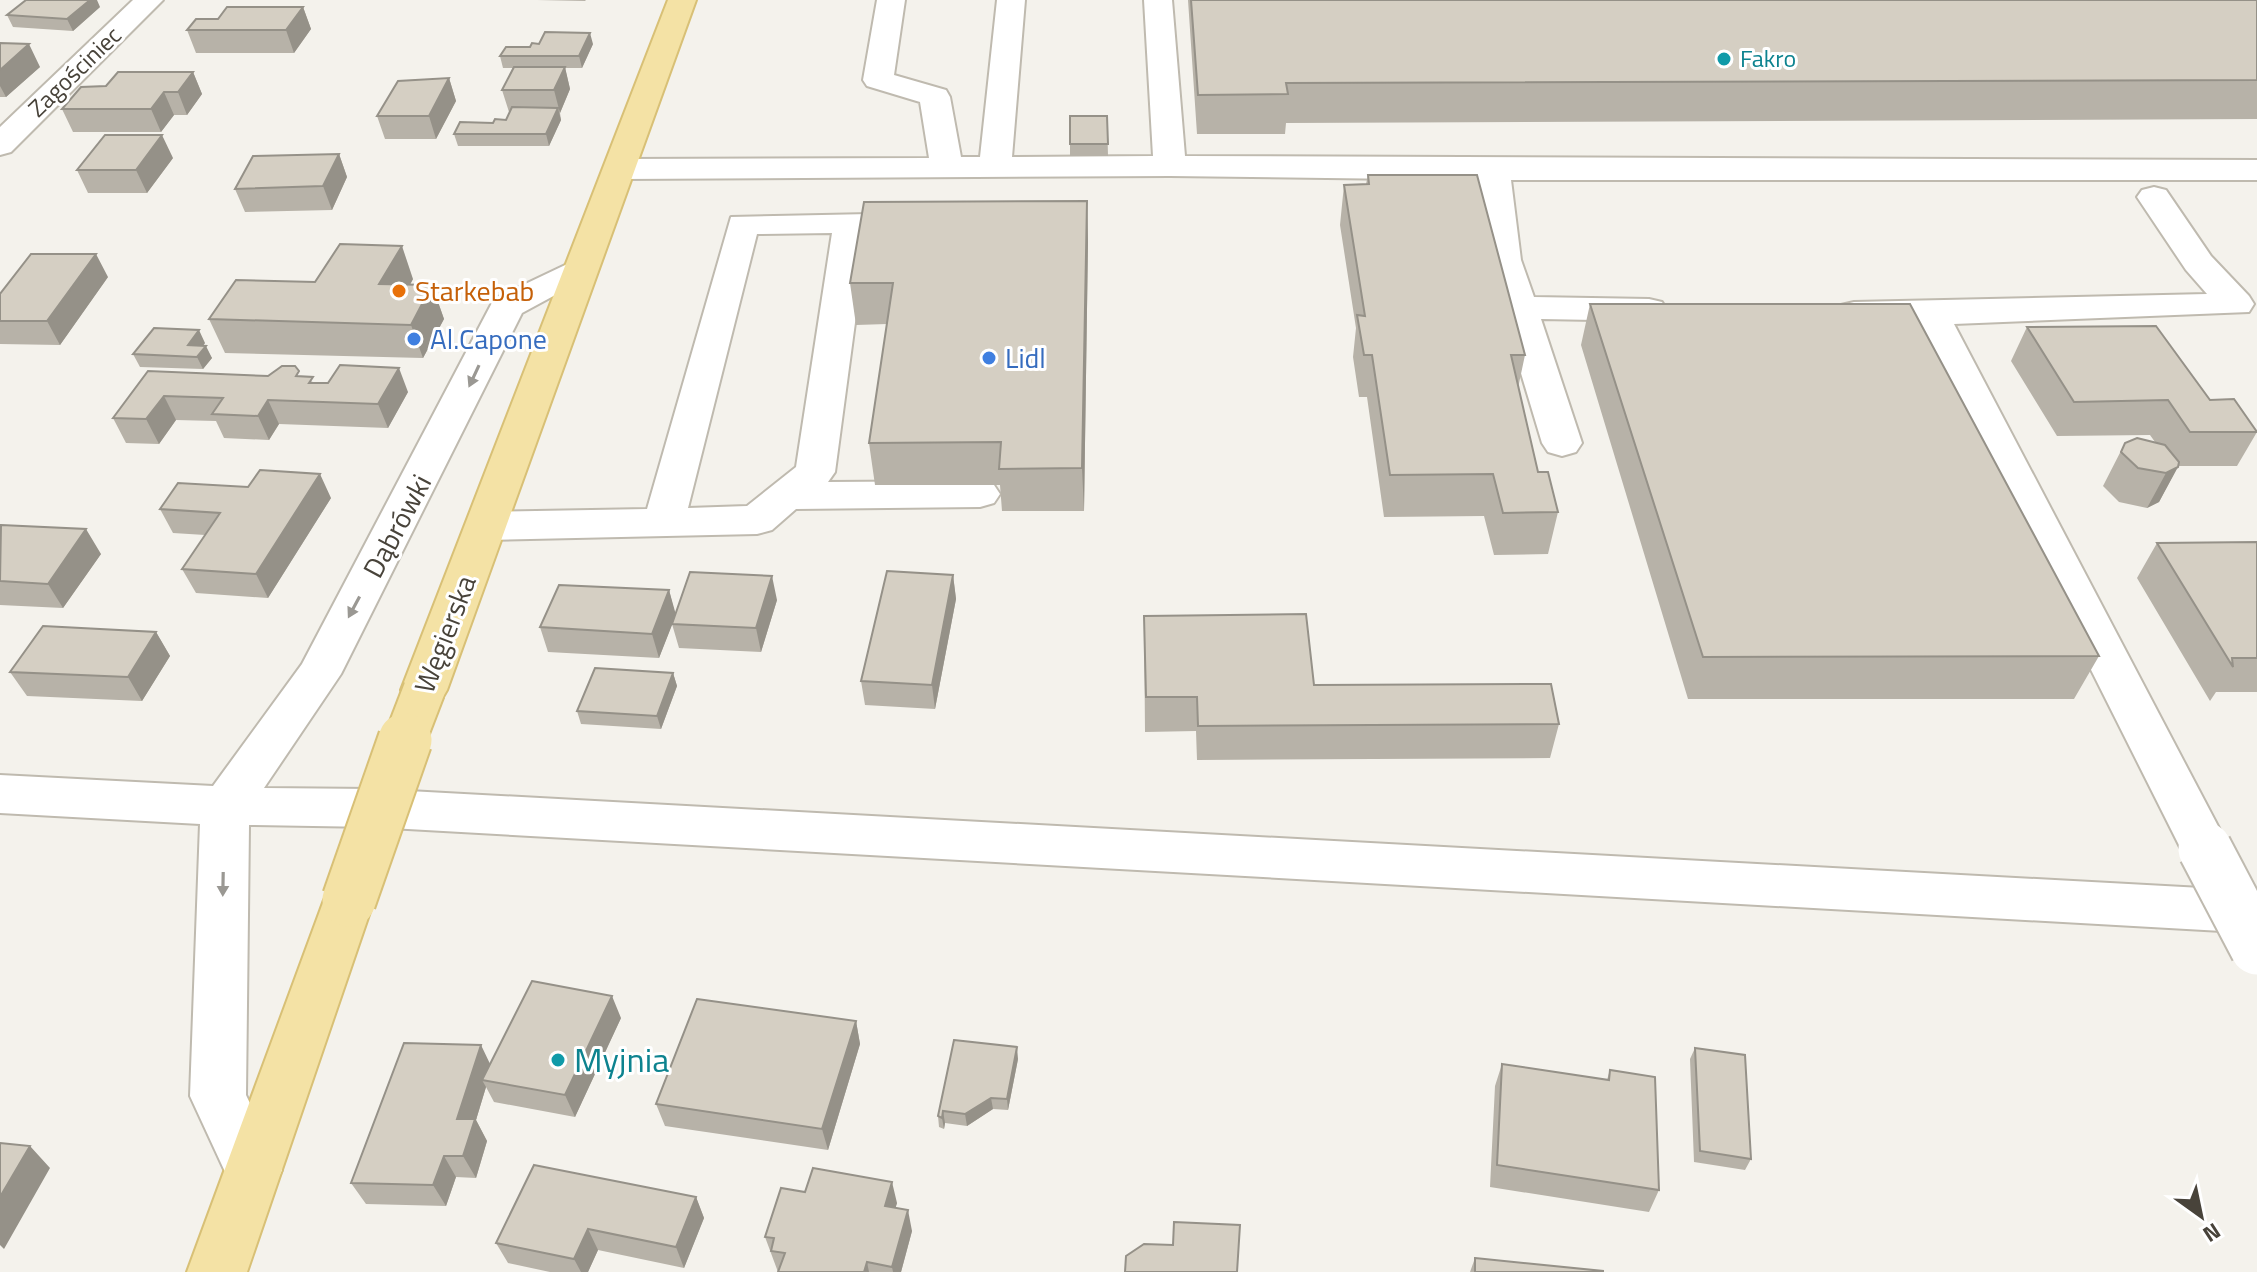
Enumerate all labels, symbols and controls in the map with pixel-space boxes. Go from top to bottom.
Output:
street label: Zagościniec [20,18,129,125]
place label: Fakro [1740,40,1796,76]
marker: Fakro [1715,50,1733,68]
place label: Starkebab [415,269,534,312]
marker: Starkebab [390,282,408,300]
place label: Al.Capone [430,317,547,360]
marker: Al.Capone [405,330,423,348]
place label: Lidl [1005,336,1046,379]
marker: Lidl [980,349,998,367]
one-way arrow [467,365,481,388]
street label: Dąbrówki [351,466,442,585]
street label: Węgierska [402,569,487,699]
one-way arrow [348,596,361,619]
one-way arrow [217,872,229,897]
place label: Myjnia [574,1033,669,1085]
marker: Myjnia [549,1051,567,1069]
north arrow [2161,1176,2241,1256]
text: N [2196,1214,2228,1251]

